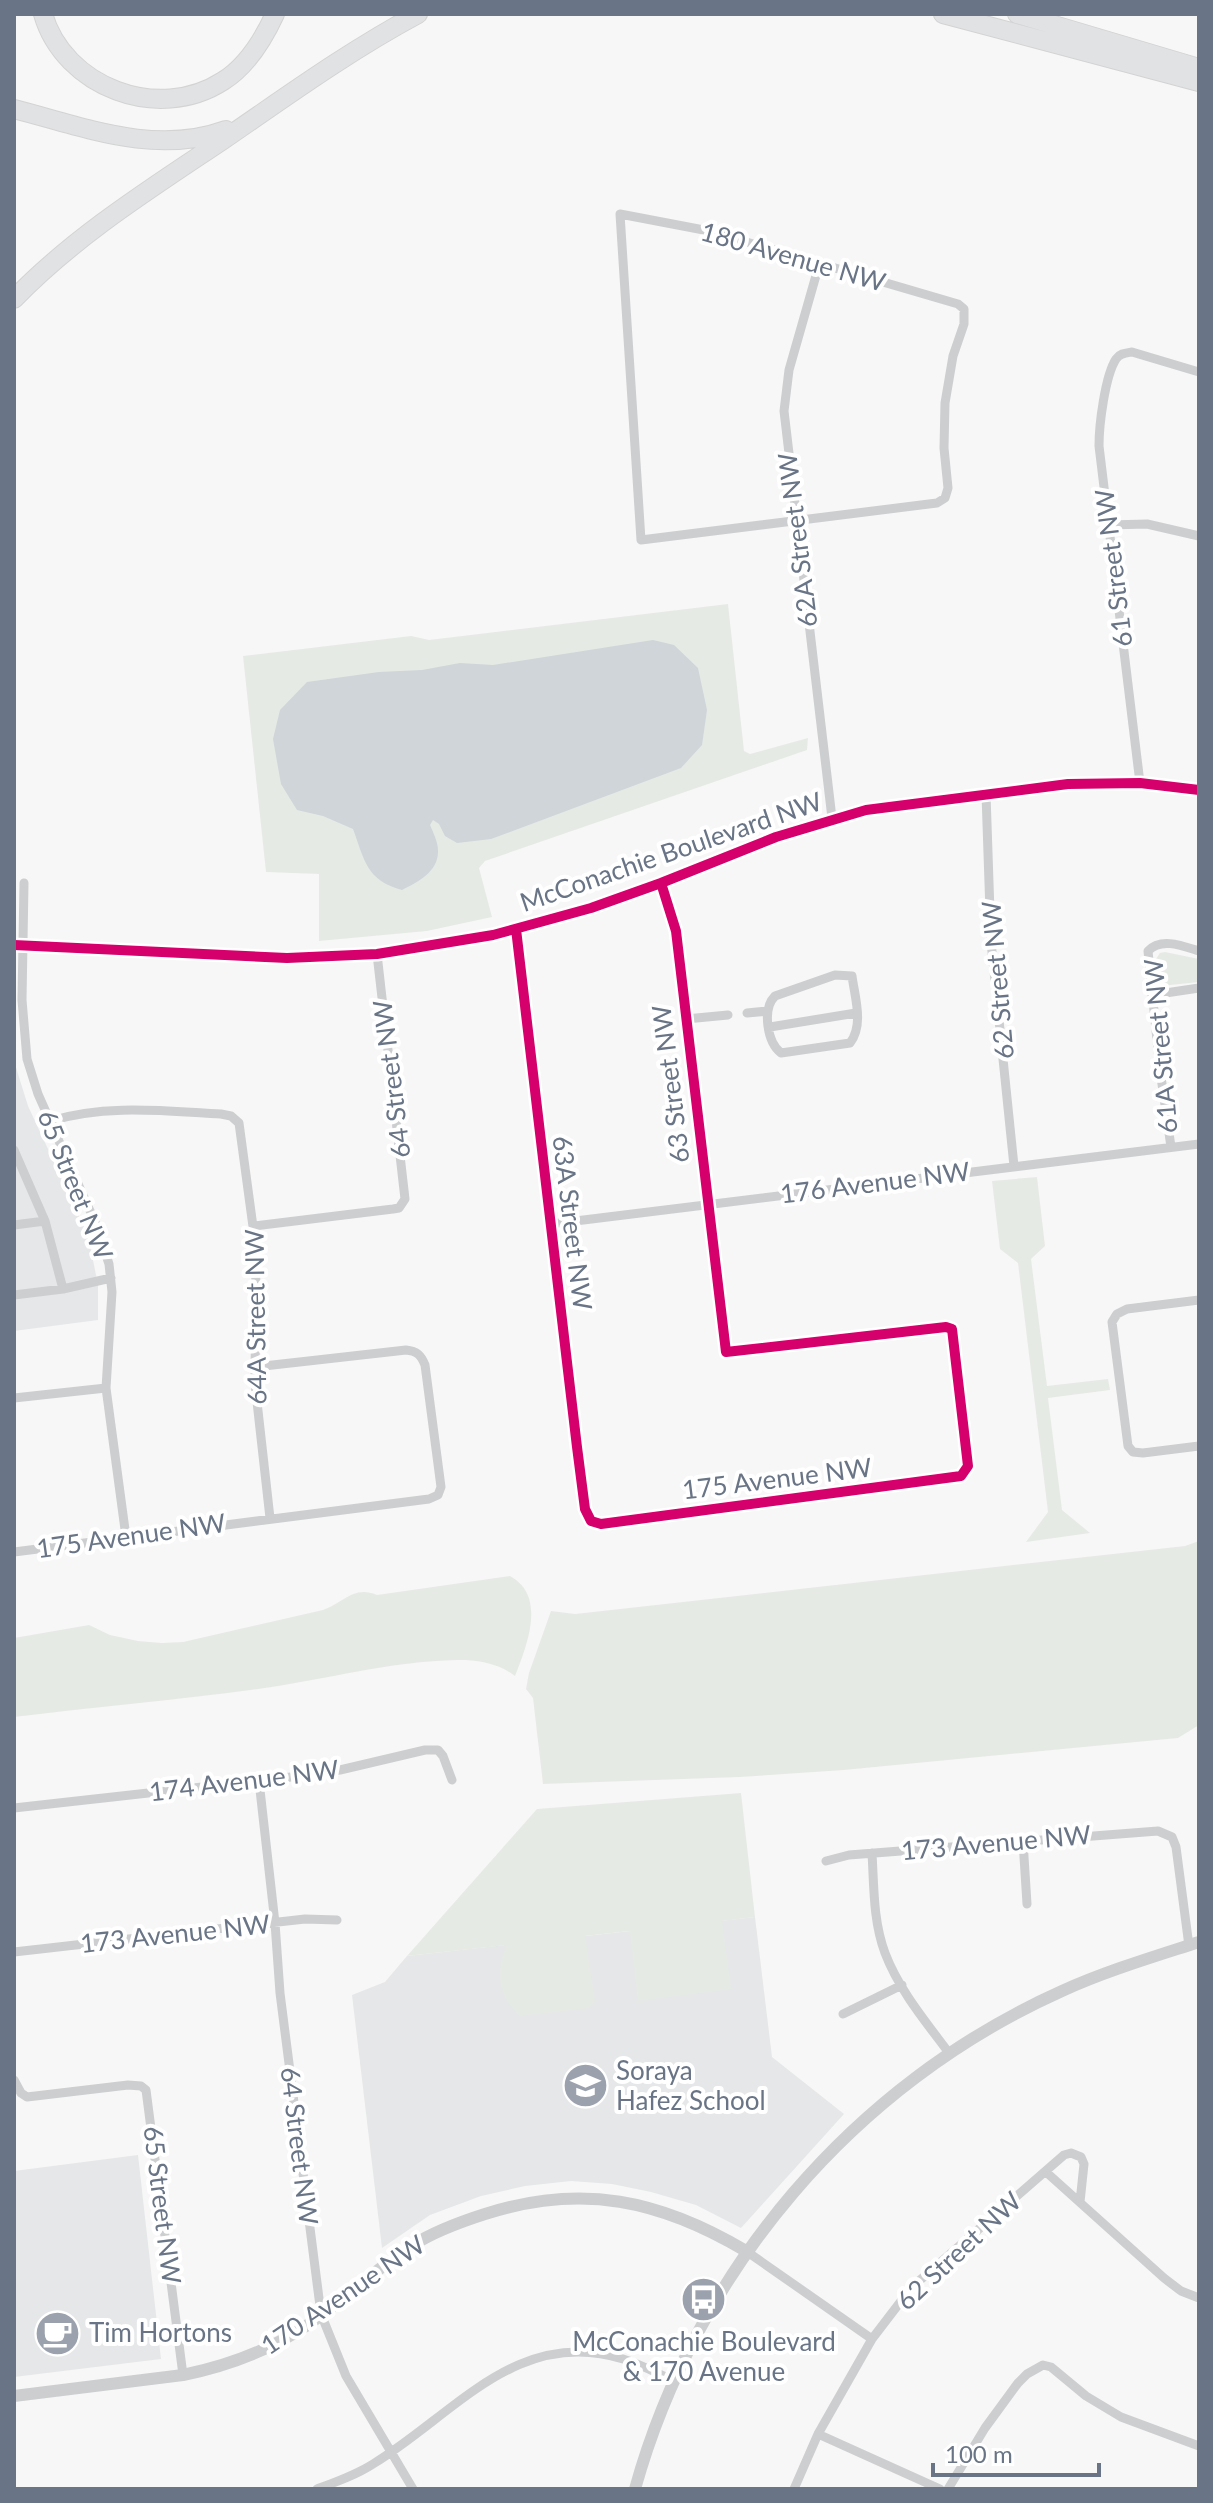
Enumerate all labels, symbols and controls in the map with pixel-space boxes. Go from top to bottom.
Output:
street label: 180 Avenue NW [697,214,889,298]
street label: 62A Street NW [770,451,824,629]
street label: 61 Street NW [1087,487,1139,649]
street label: McConachie Boulevard NW [516,784,826,918]
street label: 62 Street NW [974,900,1020,1061]
street label: 61A Street NW [1136,957,1184,1135]
street label: 64 Street NW [365,998,417,1160]
street label: 63 Street NW [644,1003,696,1165]
street label: 65 Street NW [31,1105,121,1264]
street label: 63A Street NW [546,1134,600,1312]
street label: 176 Avenue NW [778,1155,971,1209]
street label: 64A Street NW [237,1229,273,1405]
street label: 175 Avenue NW [680,1451,873,1505]
street label: 175 Avenue NW [34,1506,227,1564]
street label: 174 Avenue NW [147,1753,340,1807]
street label: 173 Avenue NW [900,1818,1092,1866]
street label: 173 Avenue NW [78,1907,271,1959]
place label: Soraya Hafez School [616,2054,766,2116]
school or university icon: Soraya Hafez School [561,2062,609,2110]
street label: 64 Street NW [274,2065,326,2227]
street label: 65 Street NW [137,2124,189,2286]
street label: 62 Street NW [889,2184,1027,2316]
street label: 170 Avenue NW [255,2228,430,2361]
bus stop icon: McConachie Boulevard & 170 Avenue [680,2275,728,2323]
cafe icon: Tim Hortons [34,2309,82,2357]
place label: Tim Hortons [89,2316,232,2348]
place label: McConachie Boulevard & 170 Avenue [572,2325,836,2387]
scale bar [933,2427,1099,2477]
text: 100 m [945,2439,1013,2468]

